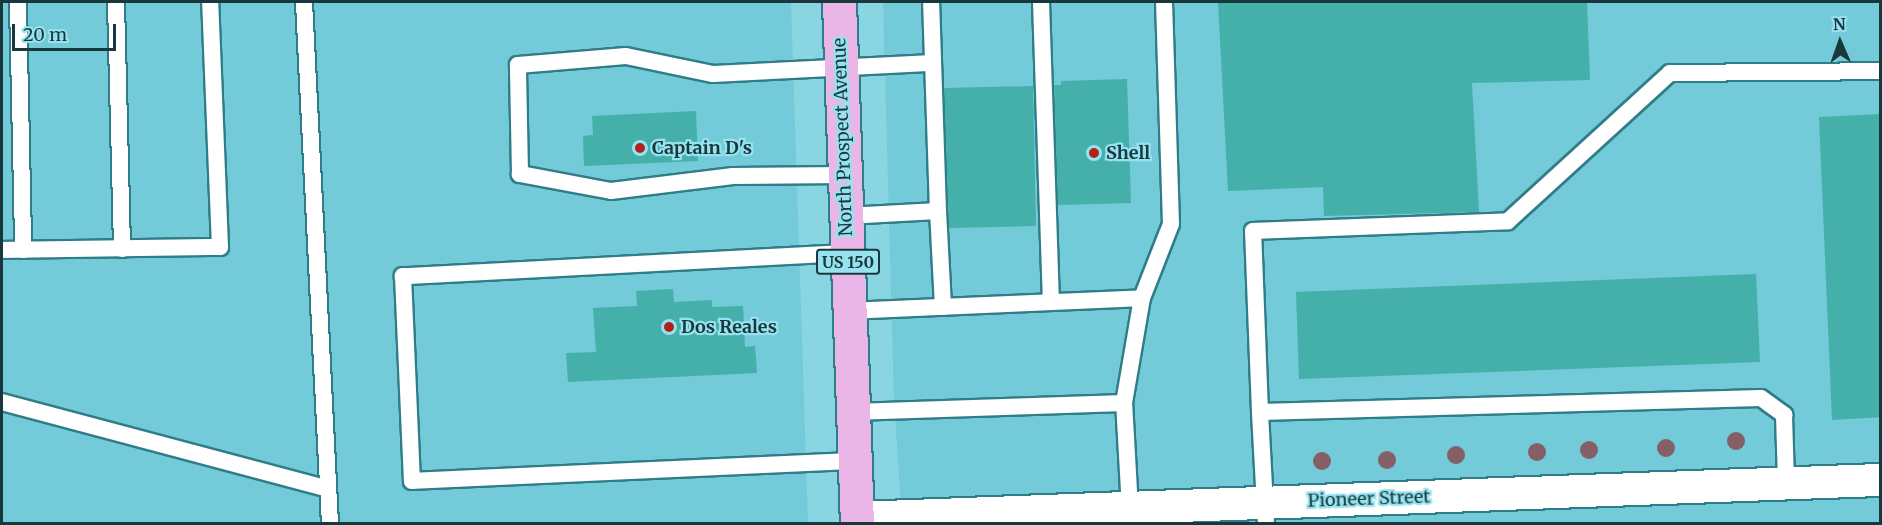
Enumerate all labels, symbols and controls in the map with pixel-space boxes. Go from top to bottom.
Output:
scale bar [15,12,118,50]
north arrow [1810,12,1870,72]
text: N [1833,14,1846,34]
text: 20 m [23,23,67,46]
street label: North Prospect Avenue [829,37,857,237]
place label: Captain D's [652,137,752,159]
marker: Captain D's [633,141,647,155]
place label: Shell [1106,142,1150,164]
marker: Shell [1087,146,1101,160]
road number: US 150 [815,249,881,275]
place label: Dos Reales [681,316,777,338]
marker: Dos Reales [662,320,676,334]
street label: Pioneer Street [1307,486,1431,512]

